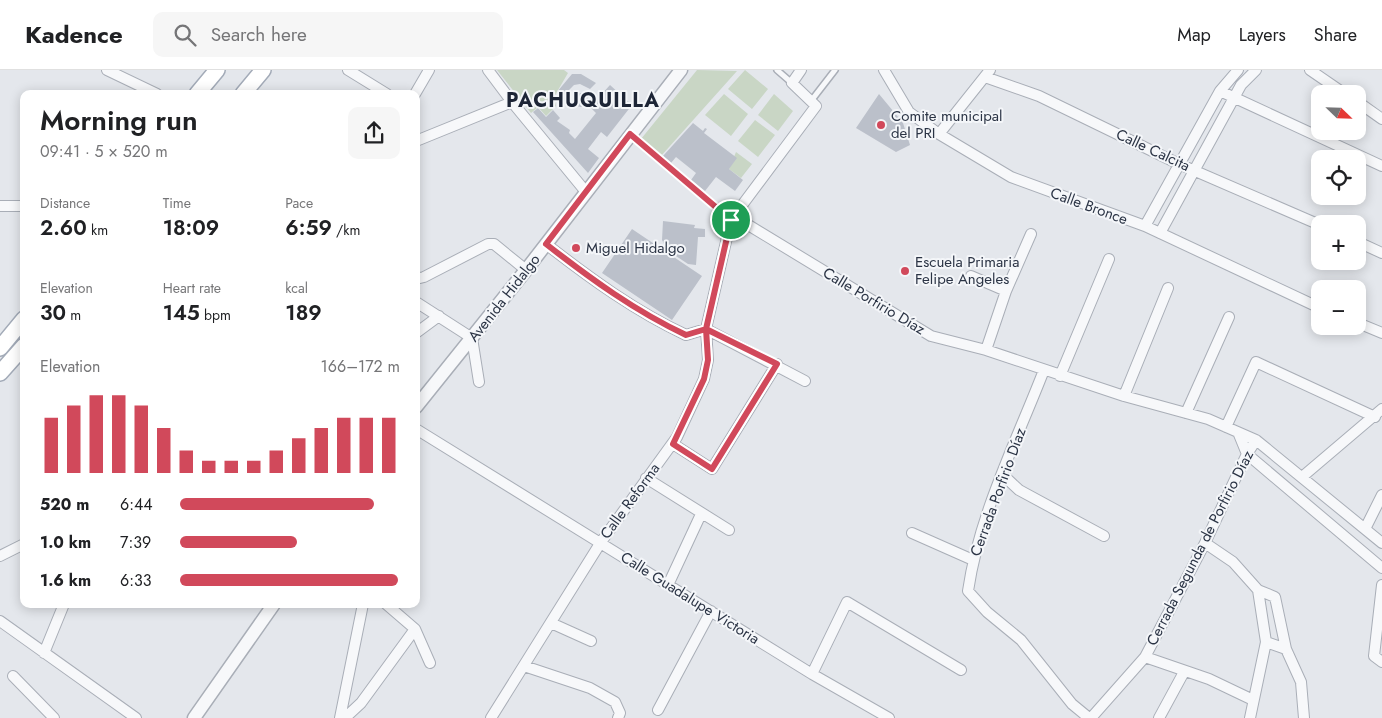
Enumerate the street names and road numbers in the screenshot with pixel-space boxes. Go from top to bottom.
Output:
street label: Calle Calcita [1112,123,1194,177]
street label: Calle Bronce [1047,182,1131,230]
street label: Avenida Hidalgo [463,250,545,346]
street label: Calle Porfirio Díaz [819,262,929,340]
street label: Cerrada Porfirio Díaz [965,425,1031,559]
street label: Cerrada Segunda de Porfirio Díaz [1141,447,1259,649]
street label: Calle Reforma [595,458,665,544]
street label: Calle Guadalupe Victoria [616,546,764,650]

